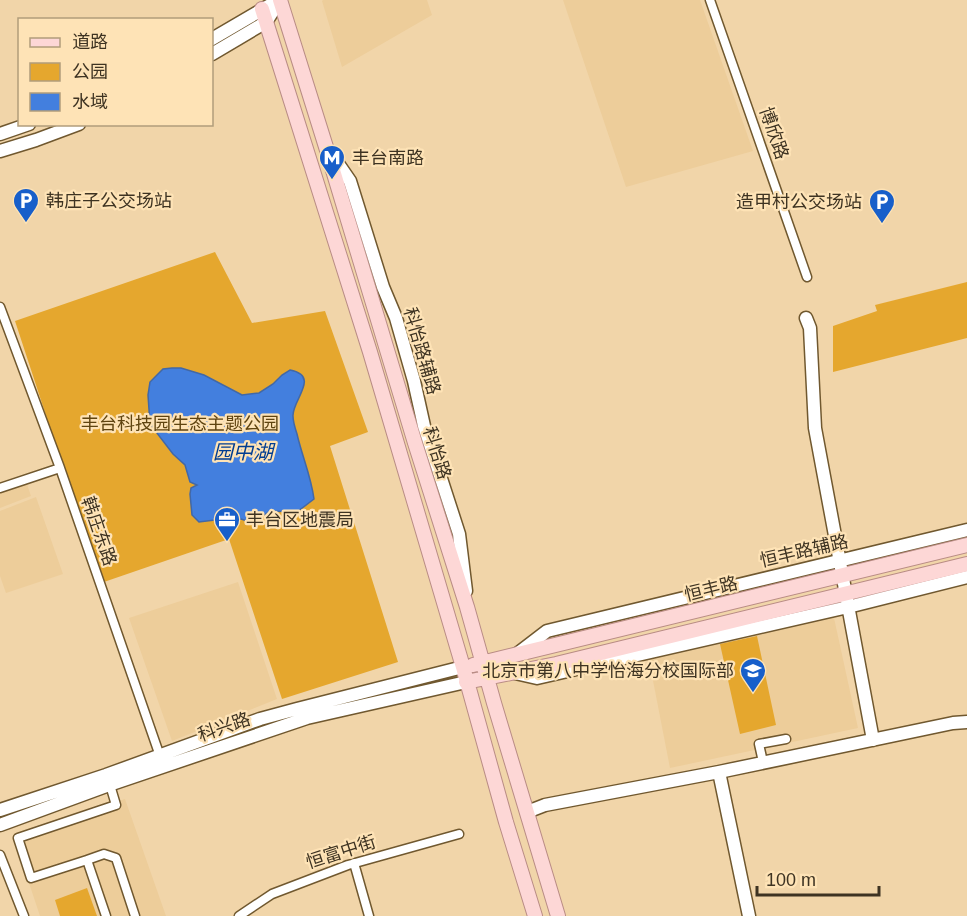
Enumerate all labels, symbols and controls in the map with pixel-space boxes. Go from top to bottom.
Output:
legend [18,18,213,126]
text: 道路 [72,32,108,52]
text: 公园 [72,62,108,82]
text: 水域 [72,92,108,112]
street label: 博欣路 [756,104,792,162]
metro station icon: 丰台南路 [317,143,347,181]
place label: 丰台南路 [352,148,424,168]
parking icon: 韩庄子公交场站 [11,186,41,224]
parking icon: 造甲村公交场站 [867,187,897,225]
place label: 韩庄子公交场站 [46,191,172,211]
place label: 造甲村公交场站 [736,192,862,212]
street label: 科怡路辅路 [400,305,444,397]
park label: 丰台科技园生态主题公园 [81,414,279,434]
street label: 科怡路 [420,424,454,482]
water label: 园中湖 [213,441,276,463]
street label: 韩庄东路 [78,494,120,568]
office icon: 丰台区地震局 [212,505,242,543]
place label: 丰台区地震局 [246,510,354,530]
street label: 恒丰路辅路 [758,531,850,571]
street label: 恒丰路 [682,573,740,605]
school or university icon: 北京市第八中学怡海分校国际部 [738,656,768,694]
place label: 北京市第八中学怡海分校国际部 [482,661,734,681]
street label: 科兴路 [195,709,253,745]
street label: 恒富中街 [304,831,378,873]
scale bar [757,859,878,897]
text: 100 m [766,870,816,890]

